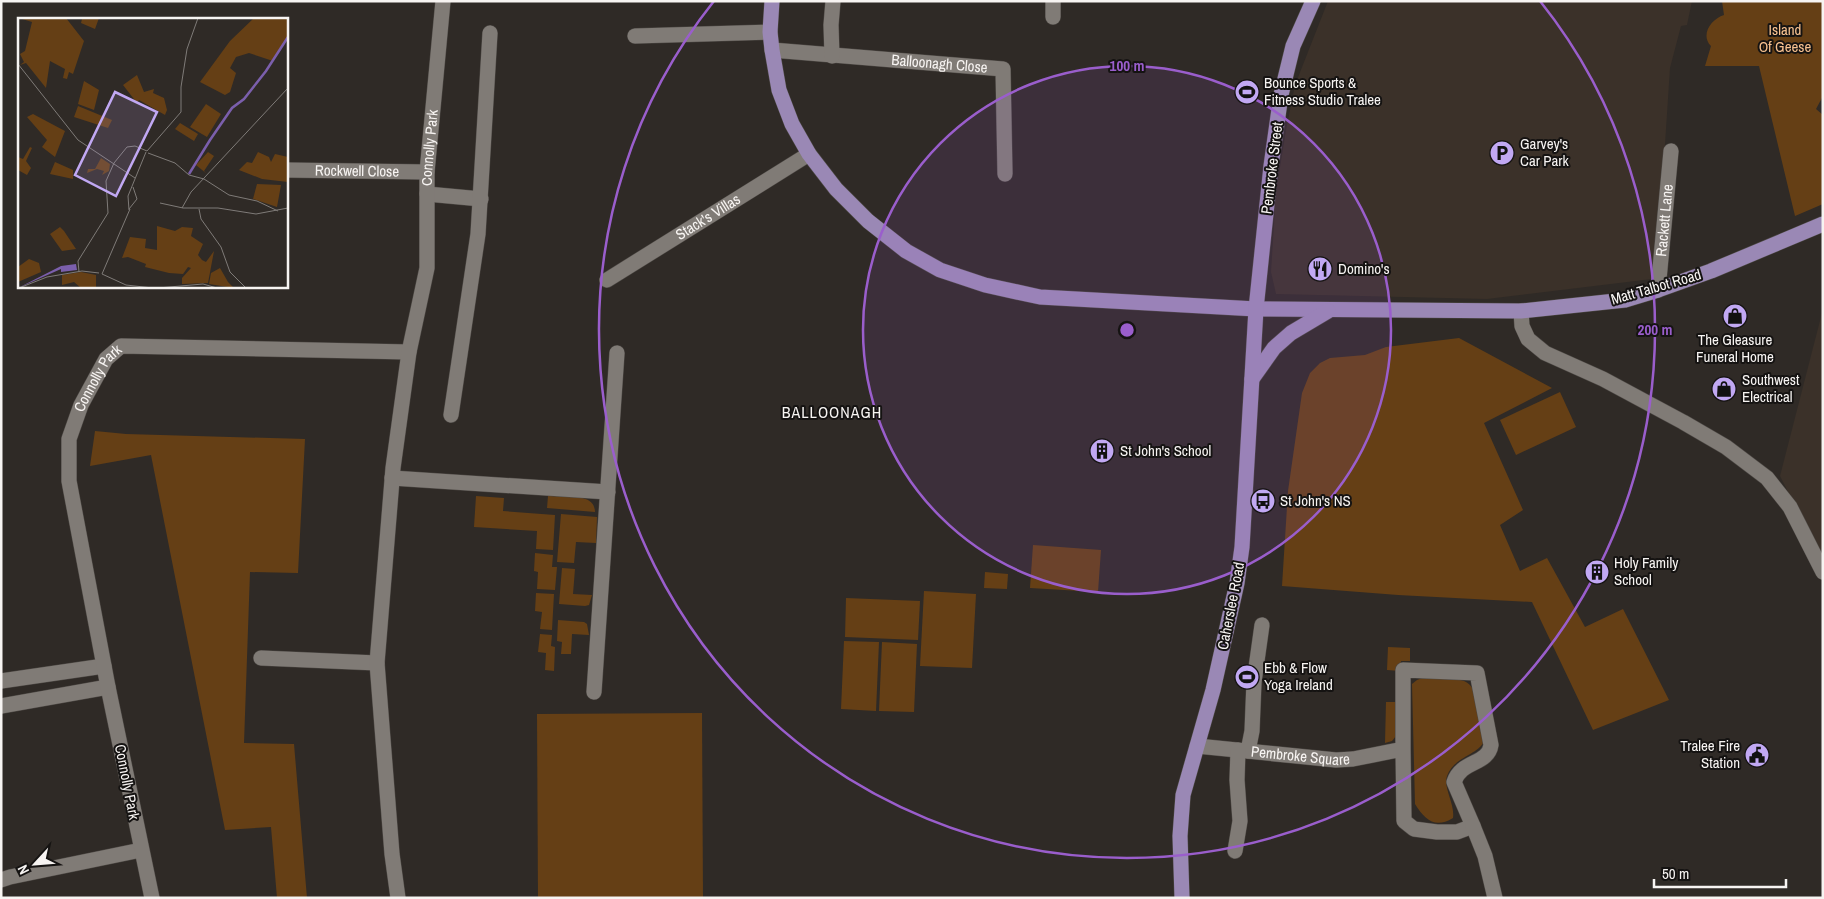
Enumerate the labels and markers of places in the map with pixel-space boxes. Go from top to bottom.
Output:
place label: Bounce Sports & Fitness Studio Tralee [1264,72,1381,110]
sports icon: Bounce Sports & Fitness Studio Tralee [1234,79,1260,105]
place label: Garvey's Car Park [1520,133,1569,171]
parking icon: Garvey's Car Park [1489,140,1515,166]
restaurant icon: Domino's [1307,256,1333,282]
place label: Domino's [1338,258,1390,279]
shop icon: The Gleasure Funeral Home [1722,303,1748,329]
centre of rings [1118,321,1136,339]
place label: The Gleasure Funeral Home [1696,329,1774,367]
place label: Southwest Electrical [1742,369,1800,407]
shop icon: Southwest Electrical [1711,376,1737,402]
building icon: St John's School [1089,438,1115,464]
place label: St John's School [1120,440,1211,461]
bus stop icon: St John's NS [1250,488,1276,514]
place label: St John's NS [1280,490,1351,511]
place label: Holy Family School [1614,552,1679,590]
building icon: Holy Family School [1584,559,1610,585]
place label: Ebb & Flow Yoga Ireland [1264,657,1333,695]
sports icon: Ebb & Flow Yoga Ireland [1234,664,1260,690]
place label: Tralee Fire Station [1680,735,1740,773]
public building icon: Tralee Fire Station [1744,742,1770,768]

